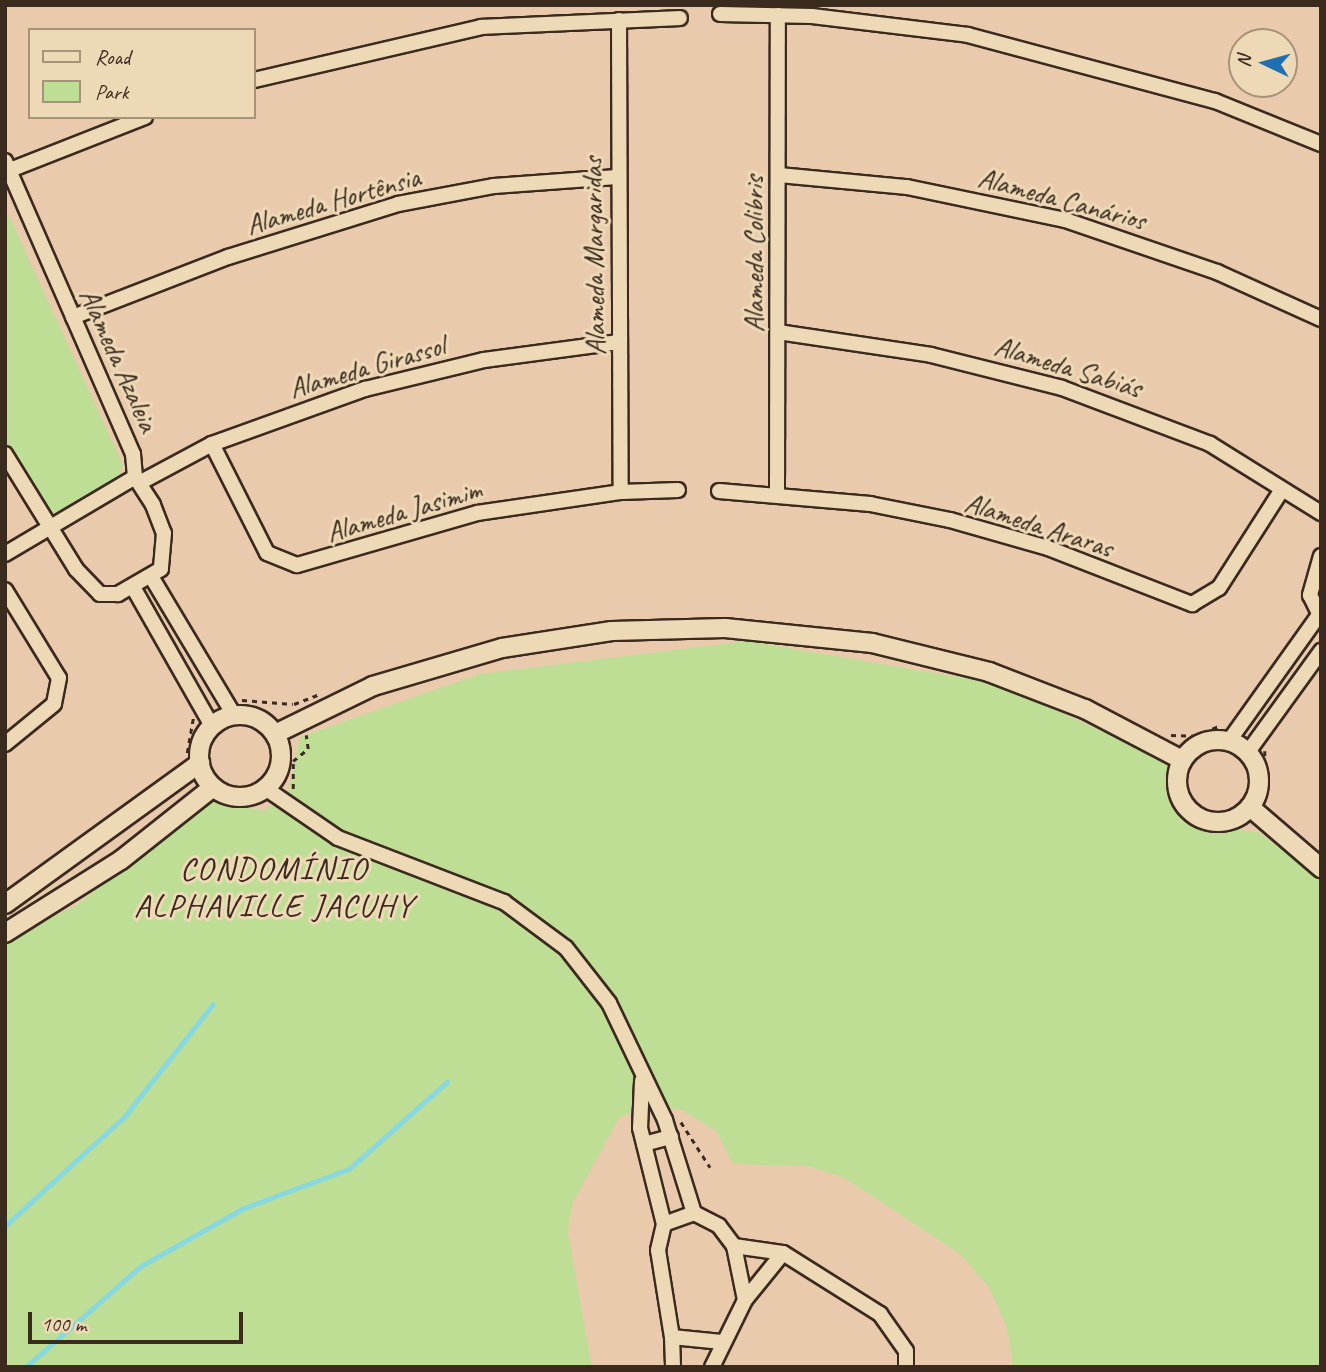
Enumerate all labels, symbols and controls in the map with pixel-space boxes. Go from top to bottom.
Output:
legend [28,28,256,119]
north arrow [1228,28,1298,98]
text: Road [95,44,130,70]
text: N [1232,54,1257,68]
text: Park [95,79,128,105]
street label: Alameda Margaridas [575,157,613,355]
street label: Alameda Hortênsia [242,160,424,242]
street label: Alameda Canários [975,161,1149,237]
street label: Alameda Colibris [737,176,771,332]
street label: Alameda Azaleia [72,283,166,437]
street label: Alameda Girassol [285,329,449,405]
street label: Alameda Sabiás [991,329,1145,405]
street label: Alameda Jasimim [323,473,485,549]
street label: Alameda Araras [961,485,1117,565]
district label: CONDOMÍNIO ALPHAVILLE JACUHY [136,851,412,926]
scale bar [32,1298,247,1342]
text: 100 m [41,1311,86,1337]

